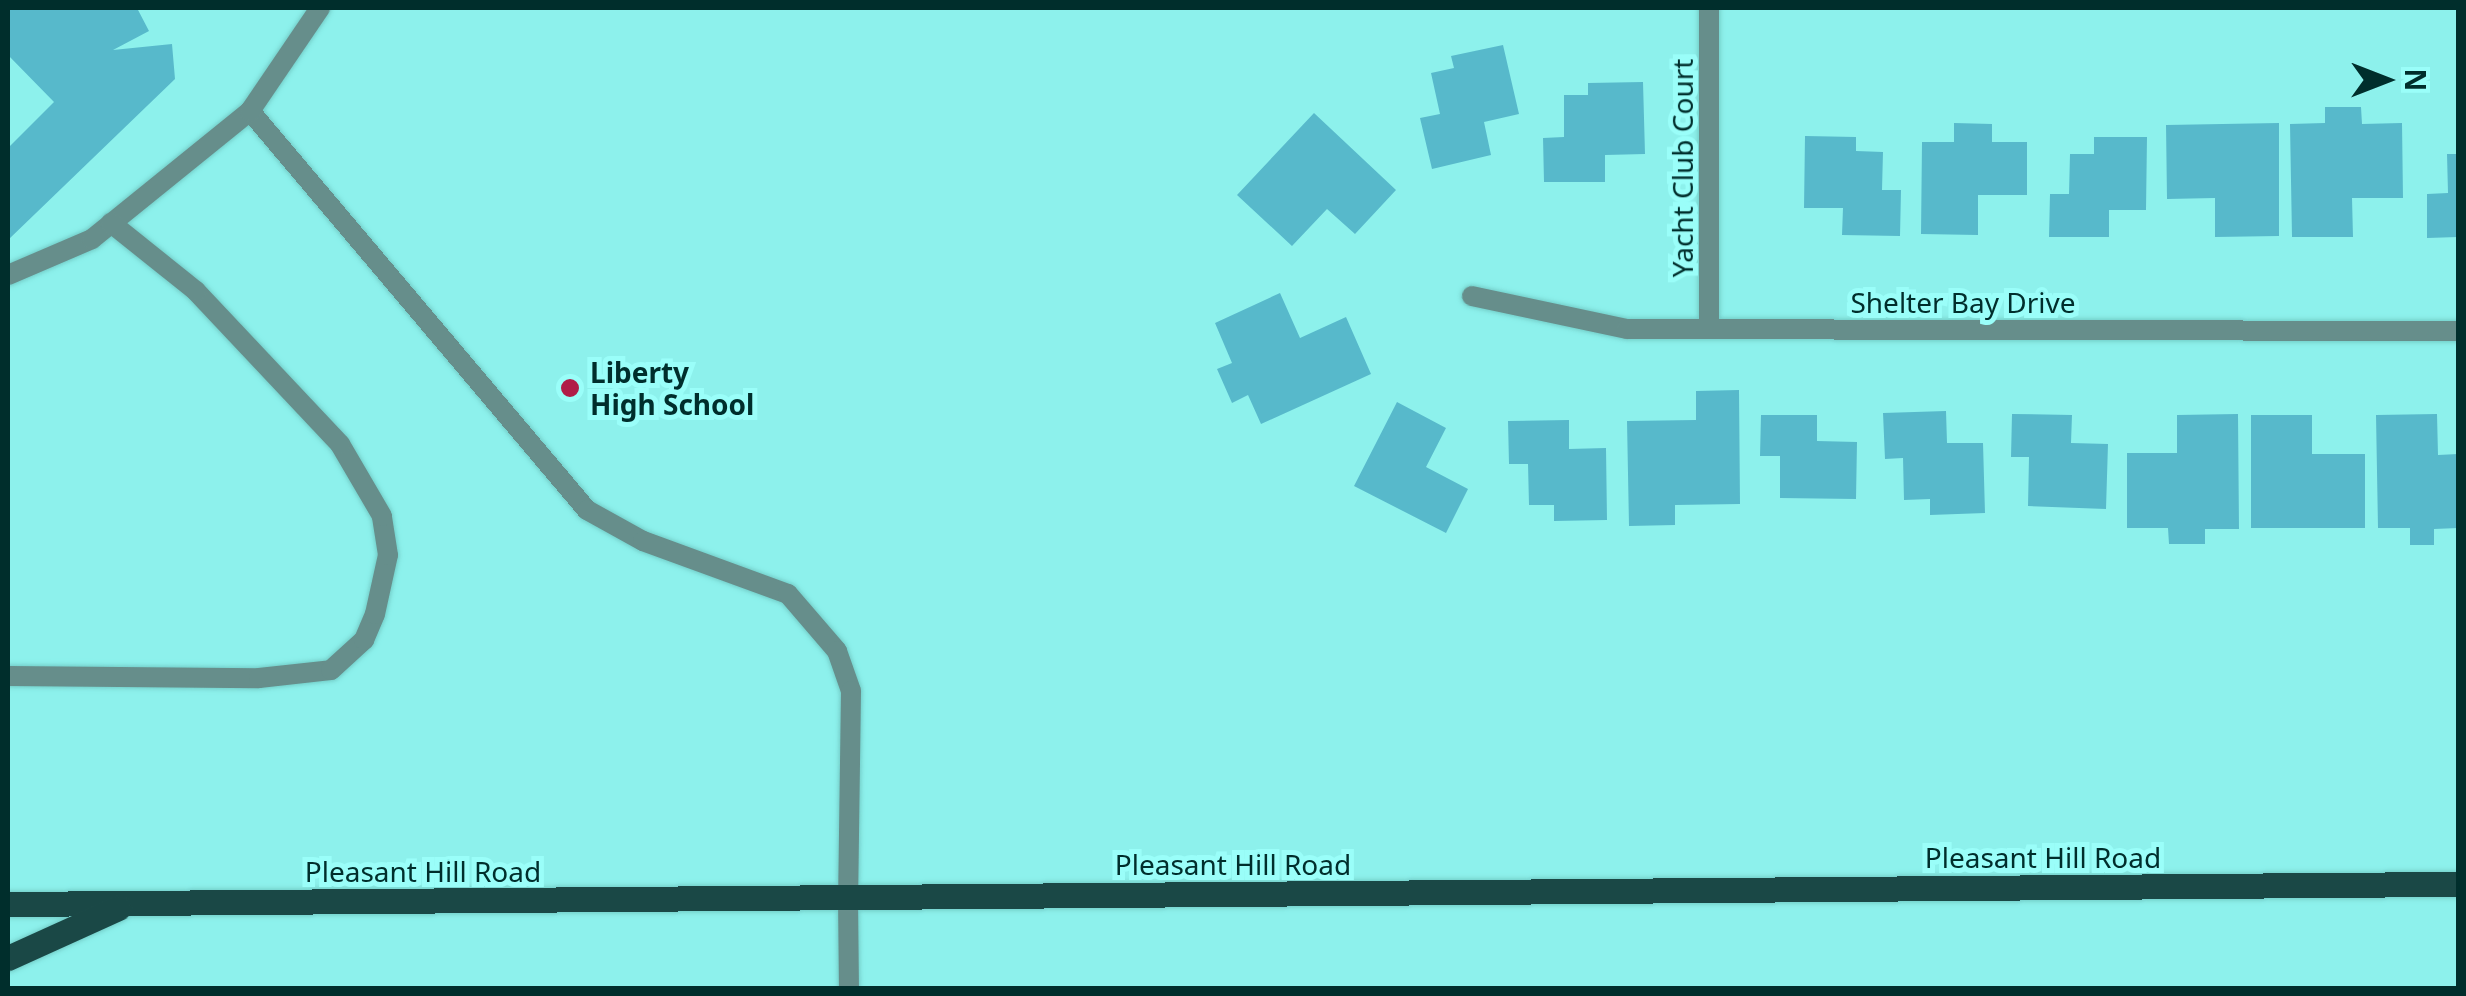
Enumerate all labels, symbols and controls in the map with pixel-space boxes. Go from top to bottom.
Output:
north arrow [2336,30,2436,130]
street label: Yacht Club Court [1665,59,1699,277]
text: N [2397,69,2435,91]
street label: Shelter Bay Drive [1850,285,2076,319]
place label: Liberty High School [590,355,754,421]
marker: Liberty High School [559,377,581,399]
street label: Pleasant Hill Road [1925,840,2161,874]
street label: Pleasant Hill Road [1115,847,1351,881]
street label: Pleasant Hill Road [305,854,541,888]

